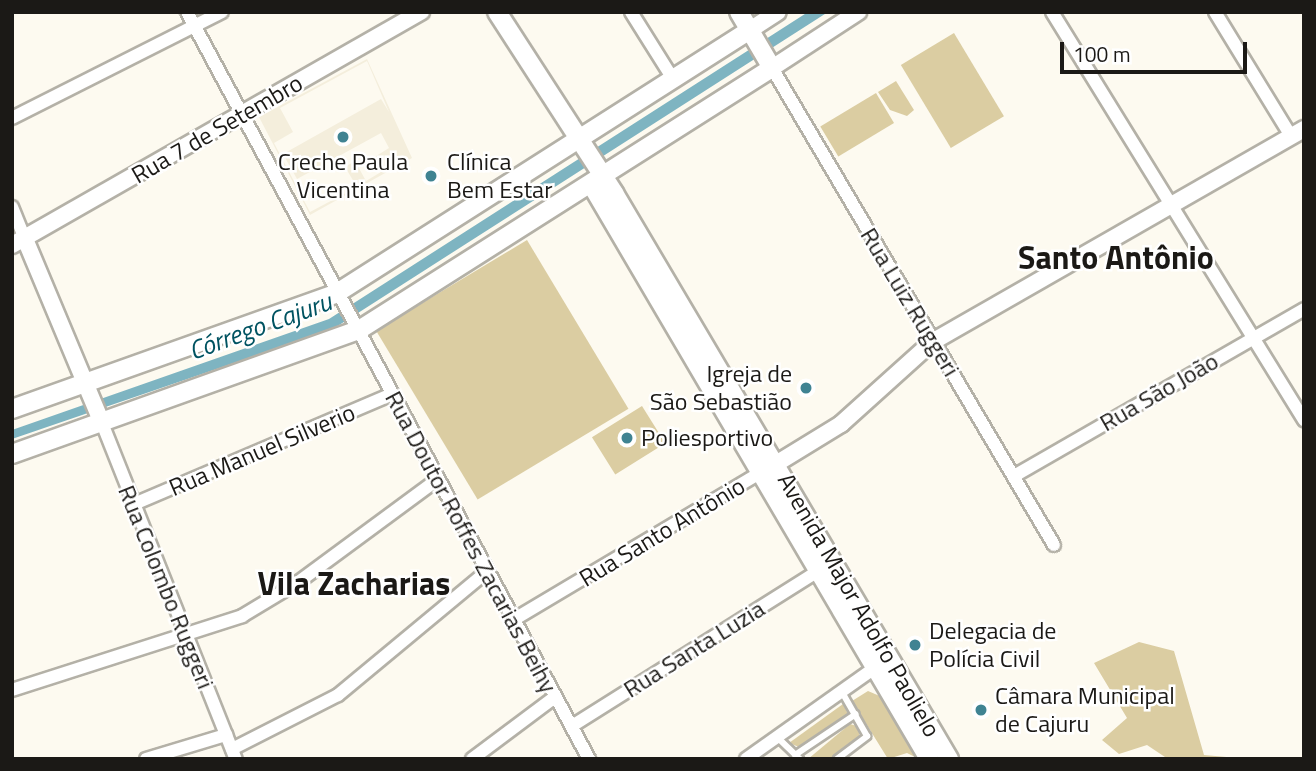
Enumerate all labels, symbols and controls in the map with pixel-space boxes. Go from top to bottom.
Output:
scale bar [1064,28,1251,72]
text: 100 m [1073,38,1130,70]
street label: Rua 7 de Setembro [126,68,308,190]
marker: Creche Paula Vicentina [335,129,351,145]
place label: Creche Paula Vicentina [278,148,408,204]
place label: Clínica Bem Estar [447,148,552,204]
marker: Clínica Bem Estar [421,166,441,186]
street label: Rua Luiz Ruggeri [854,223,966,381]
district label: Santo Antônio [1018,238,1214,276]
water label: Córrego Cajuru [184,286,336,366]
street label: Rua São João [1095,347,1223,437]
place label: Igreja de São Sebastião [650,360,792,416]
marker: Igreja de São Sebastião [798,380,814,396]
street label: Rua Doutor Roffes Zacarias Beihy [379,386,563,698]
street label: Rua Manuel Silverio [165,398,359,502]
place label: Poliesportivo [641,424,773,452]
marker: Poliesportivo [619,430,635,446]
street label: Avenida Major Adolfo Paolielo [772,468,946,742]
street label: Rua Santo Antônio [574,471,750,593]
street label: Rua Colombo Ruggeri [112,481,220,693]
district label: Vila Zacharias [258,564,450,602]
street label: Rua Santa Luzia [618,594,770,704]
place label: Delegacia de Polícia Civil [929,617,1056,673]
marker: Delegacia de Polícia Civil [907,637,923,653]
place label: Câmara Municipal de Cajuru [995,682,1175,738]
marker: Câmara Municipal de Cajuru [973,702,989,718]

